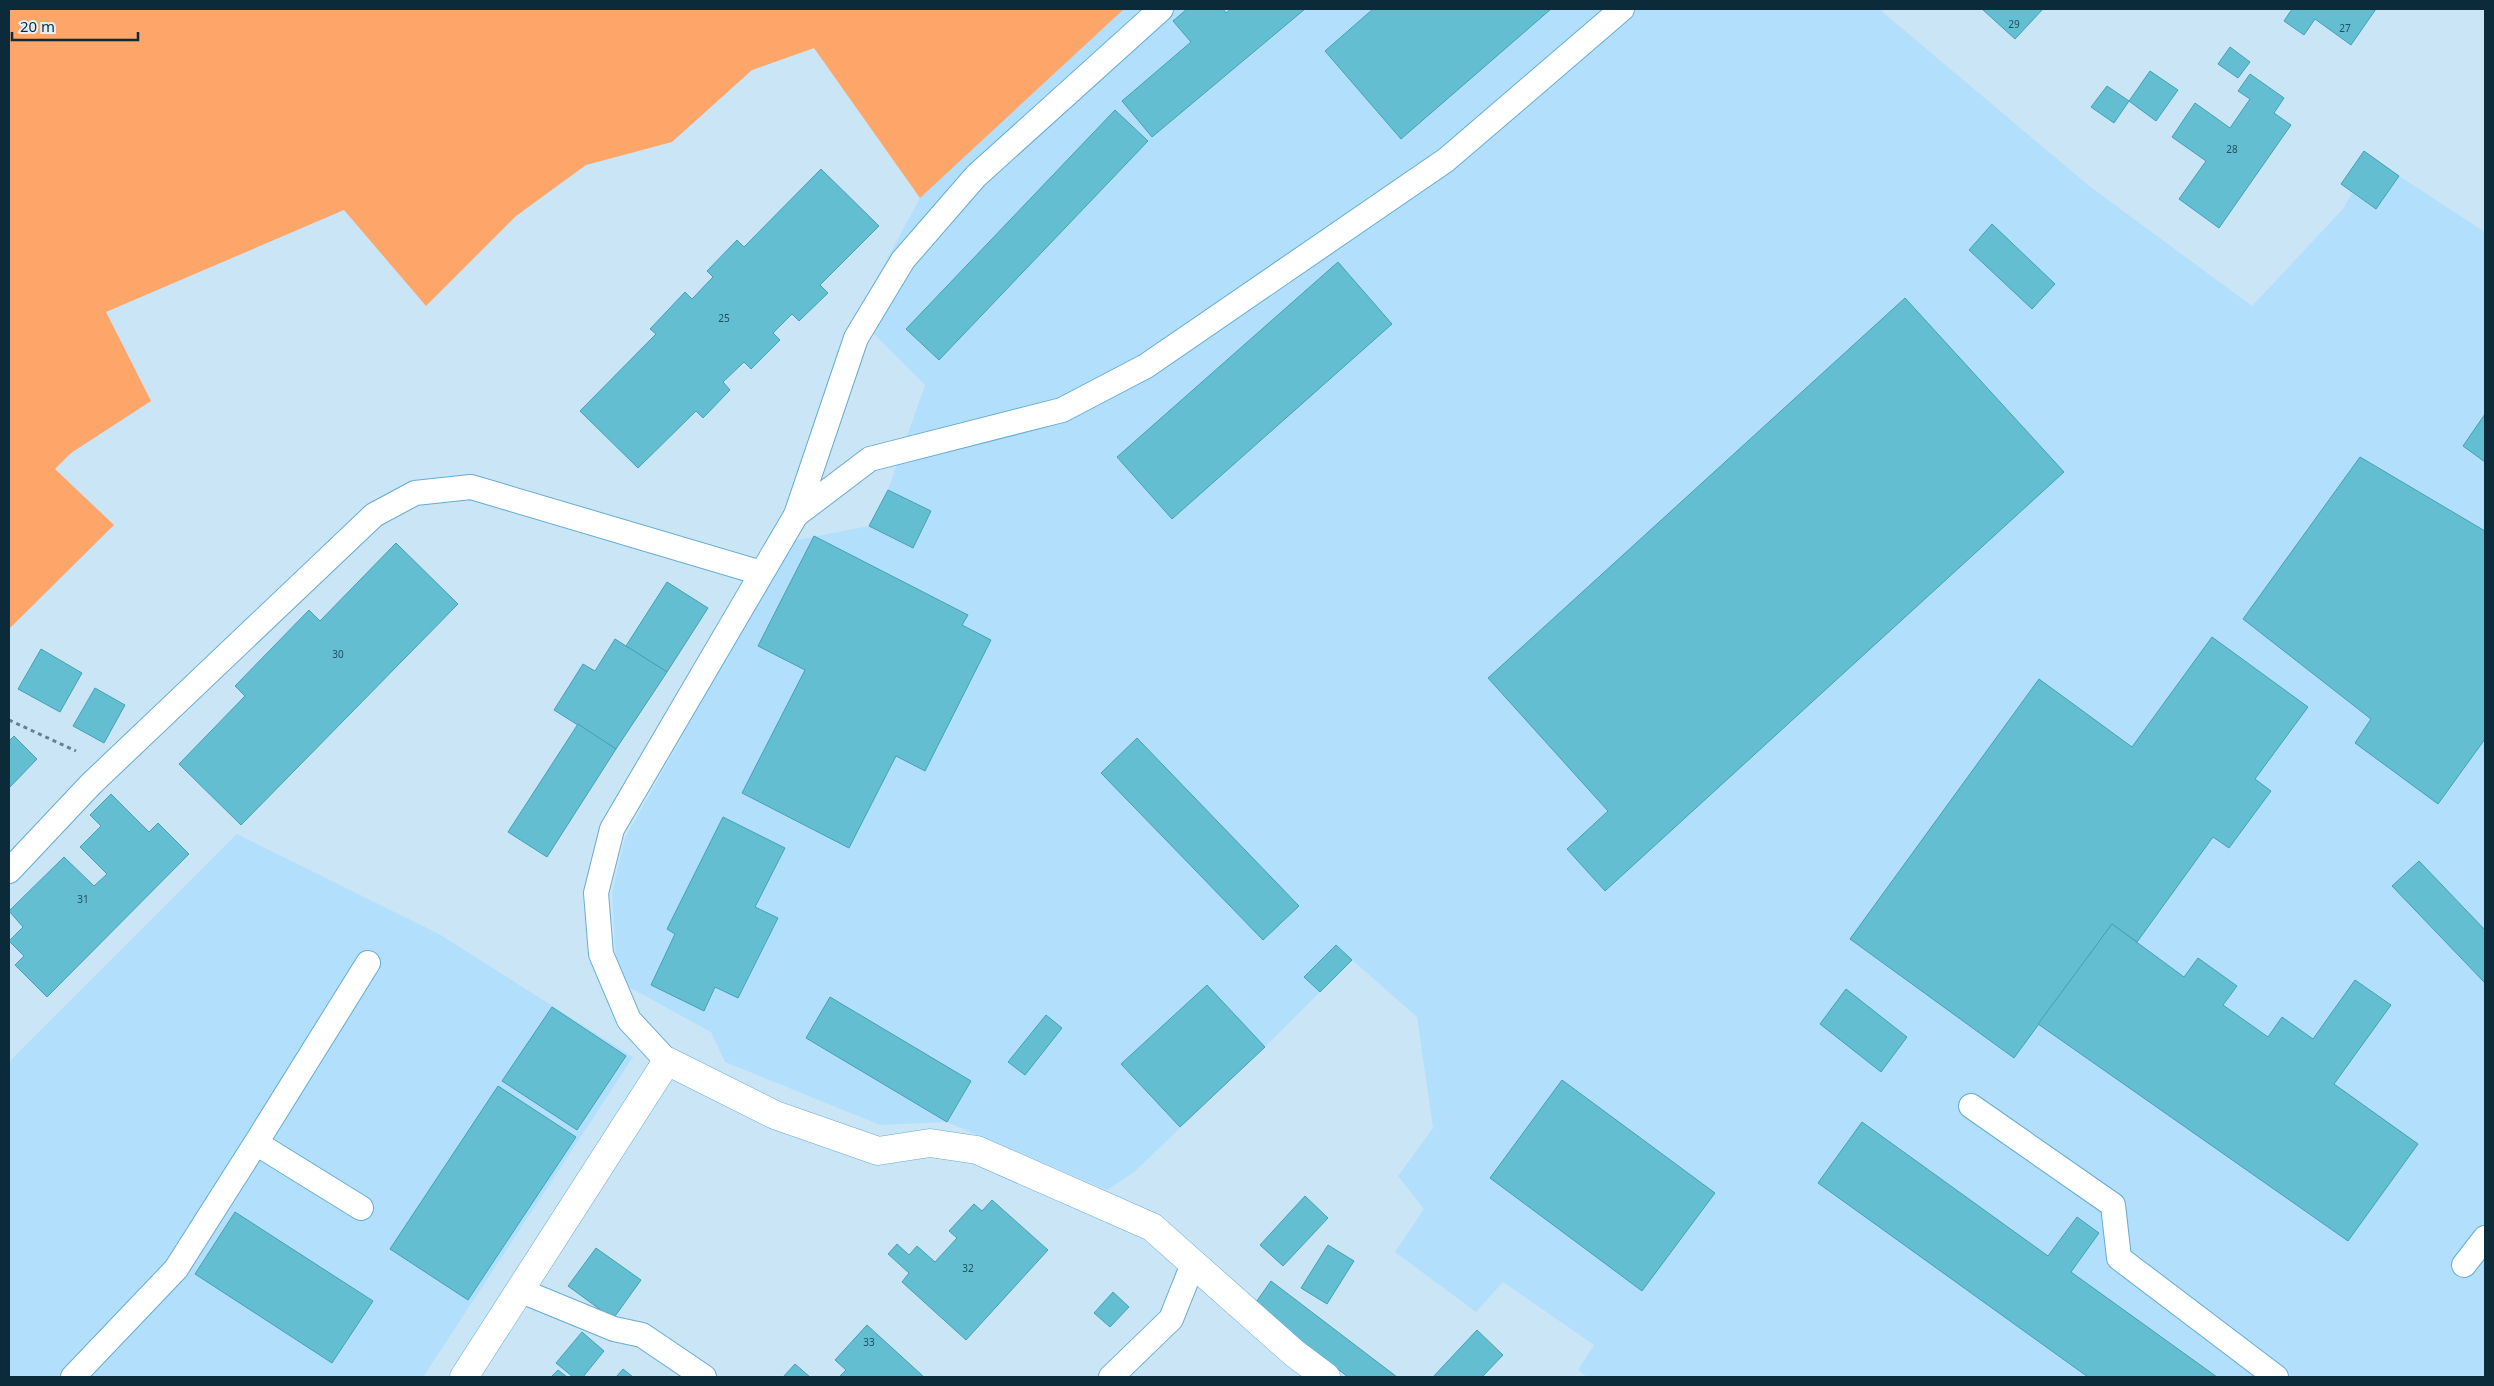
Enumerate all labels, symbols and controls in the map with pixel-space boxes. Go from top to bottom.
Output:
scale bar [12,10,139,42]
text: 20 m [20,16,55,36]
house number: 29 [2008,17,2020,31]
house number: 27 [2339,21,2351,35]
house number: 28 [2226,142,2238,156]
house number: 25 [718,311,730,325]
house number: 30 [332,647,344,661]
house number: 31 [77,892,89,906]
house number: 32 [962,1261,974,1275]
house number: 33 [863,1335,875,1349]

